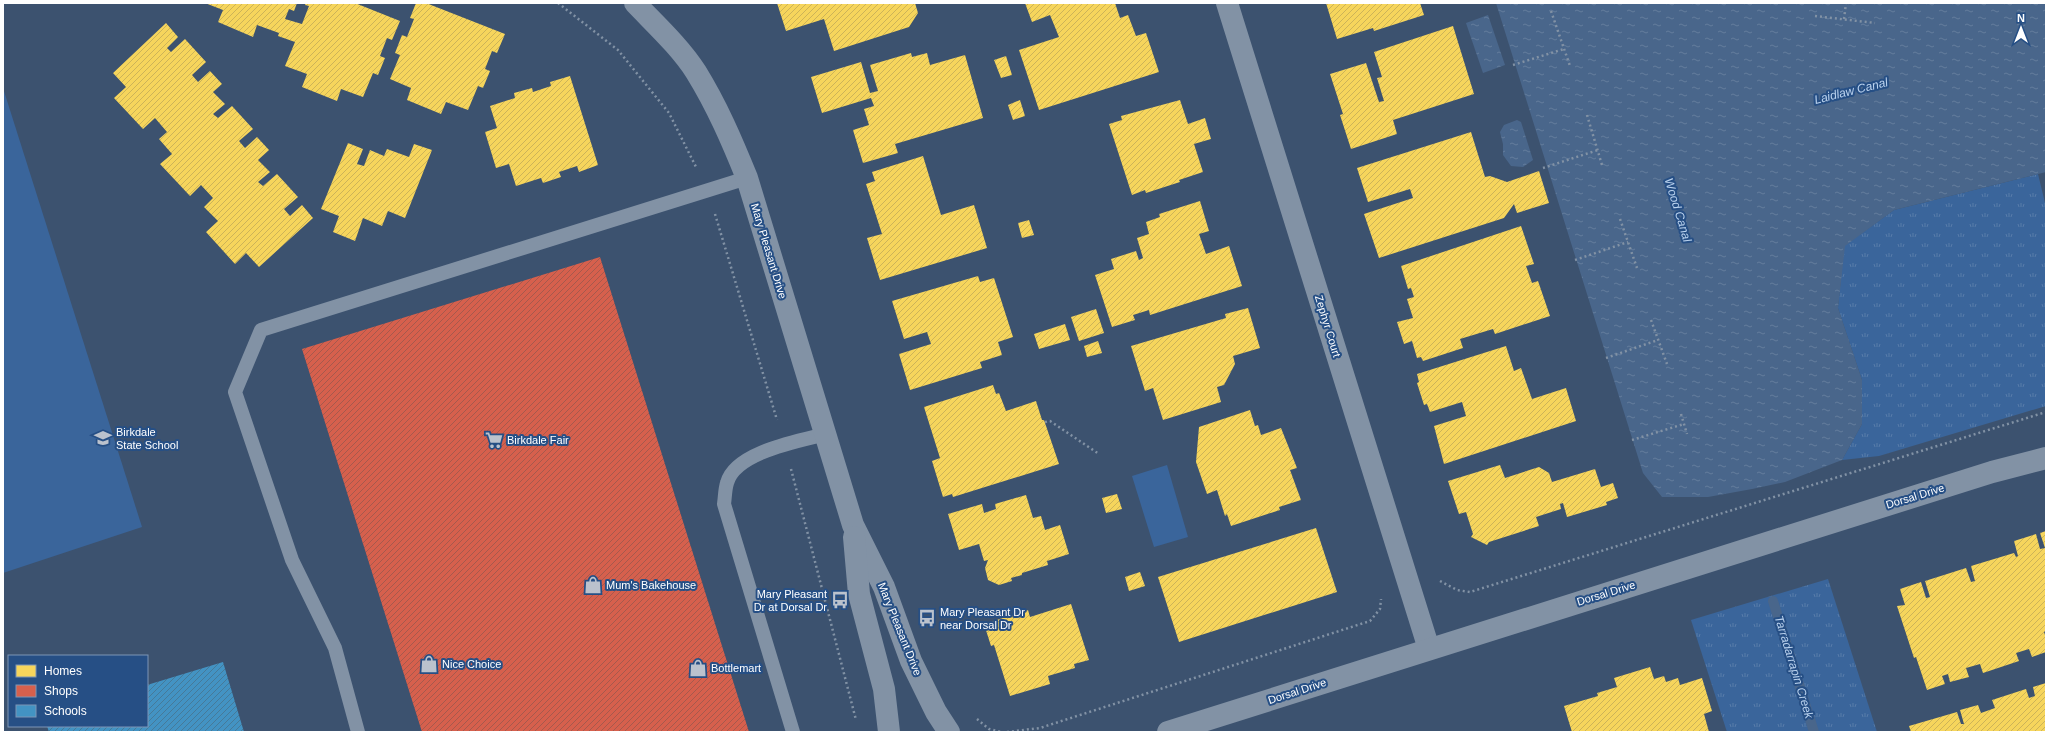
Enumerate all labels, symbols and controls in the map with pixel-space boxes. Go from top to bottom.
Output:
north arrow [2001,8,2041,48]
text: N [2017,12,2025,24]
water label: Laidlaw Canal [1813,75,1890,107]
water label: Wood Canal [1662,176,1694,244]
street label: Mary Pleasant Drive [749,202,789,300]
street label: Zephyr Court [1313,294,1343,358]
place label: Birkdale State School [116,426,178,451]
school or university icon: Birkdale State School [93,428,113,448]
supermarket icon: Birkdale Fair [484,430,504,450]
place label: Birkdale Fair [507,434,569,446]
street label: Dorsal Drive [1884,481,1946,511]
shop icon: Mum's Bakehouse [583,575,603,595]
street label: Dorsal Drive [1575,578,1637,608]
place label: Mum's Bakehouse [606,579,696,591]
street label: Mary Pleasant Drive [876,581,924,677]
place label: Mary Pleasant Dr at Dorsal Dr [754,588,827,613]
bus stop icon: Mary Pleasant Dr at Dorsal Dr [830,590,850,610]
place label: Mary Pleasant Dr near Dorsal Dr [940,606,1025,631]
bus stop icon: Mary Pleasant Dr near Dorsal Dr [917,608,937,628]
water label: Tarradarrapin Creek [1772,614,1817,721]
shop icon: Nice Choice [419,654,439,674]
legend [8,655,148,727]
place label: Nice Choice [442,658,501,670]
shop icon: Bottlemart [688,658,708,678]
place label: Bottlemart [711,662,761,674]
text: Homes [44,664,82,678]
street label: Dorsal Drive [1266,676,1328,706]
text: Shops [44,684,78,698]
text: Schools [44,704,87,718]

